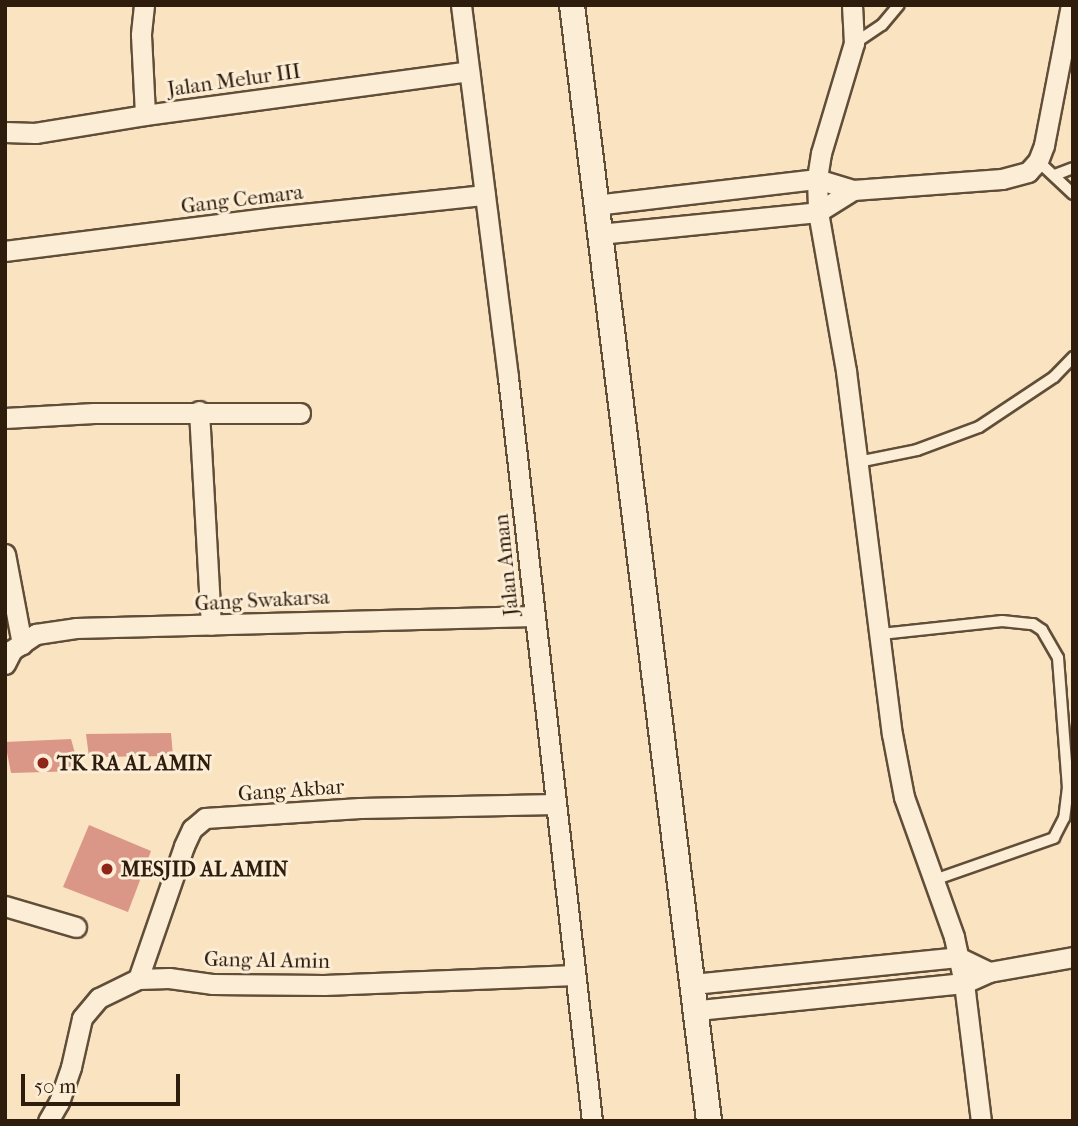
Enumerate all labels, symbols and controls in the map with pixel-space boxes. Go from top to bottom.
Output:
street label: Jalan Melur III [166,58,302,102]
street label: Gang Cemara [180,179,304,219]
street label: Jalan Aman [488,513,524,617]
street label: Gang Swakarsa [194,584,330,616]
place label: TK RA AL AMIN [57,750,212,776]
marker: TK RA AL AMIN [35,755,51,771]
street label: Gang Akbar [237,774,345,806]
place label: MESJID AL AMIN [121,856,288,882]
marker: MESJID AL AMIN [99,861,115,877]
street label: Gang Al Amin [204,946,330,974]
scale bar [24,1060,184,1104]
text: 50 m [34,1074,77,1098]

